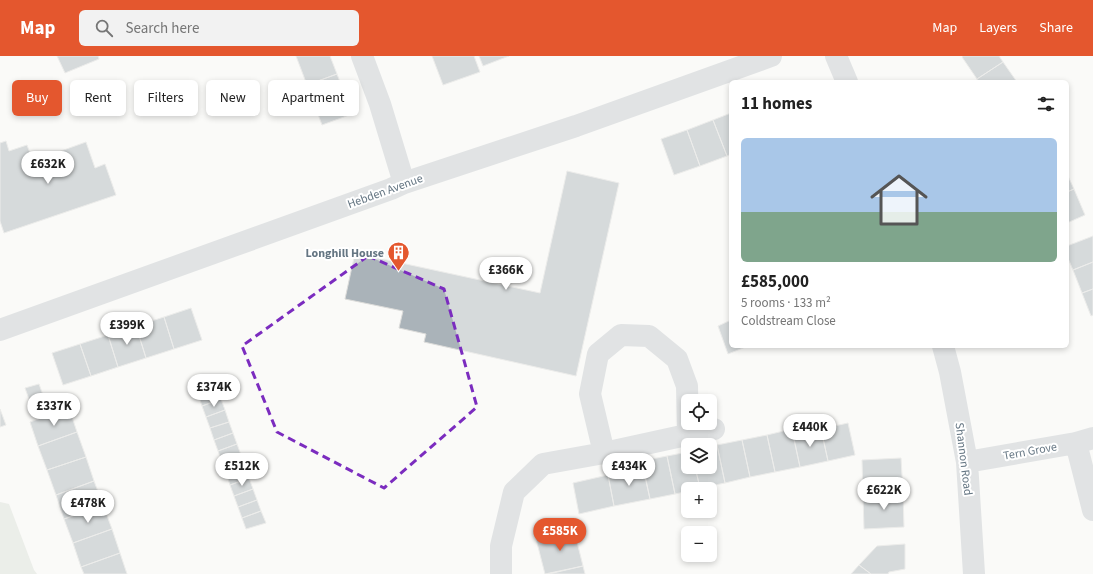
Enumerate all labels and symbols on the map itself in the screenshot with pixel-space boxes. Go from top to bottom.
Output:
pin: £632K [20,151,76,185]
street label: Hebden Avenue [345,170,425,213]
building icon: Longhill House [386,240,412,273]
place label: Longhill House [305,245,384,262]
pin: £366K [478,257,534,291]
pin: £399K [99,312,155,346]
pin: £374K [186,374,242,408]
pin: £337K [26,393,82,427]
pin: £440K [782,414,838,448]
street label: Shannon Road [951,422,976,496]
street label: Tern Grove [1002,438,1058,465]
pin: £512K [214,453,270,487]
pin: £434K [601,453,657,487]
pin: £622K [856,477,912,511]
pin: £478K [60,490,116,524]
pin: £585K [532,518,588,552]

